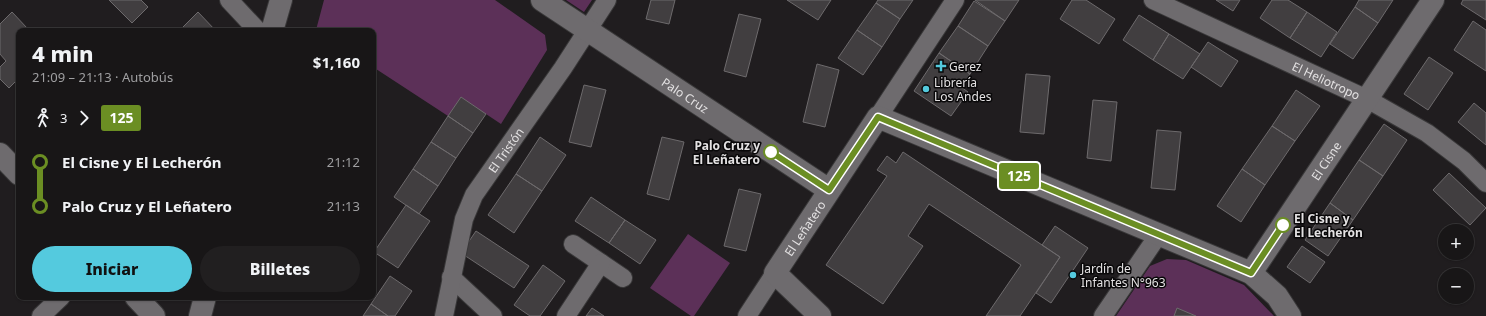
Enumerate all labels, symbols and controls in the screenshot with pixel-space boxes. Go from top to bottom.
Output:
text: 4 min [32,38,93,68]
text: $1,160 [313,52,360,72]
street label: El Heliotropo [1290,57,1363,103]
place label: Gerez [949,58,982,75]
marker: Gerez [936,61,946,71]
text: 21:09 – 21:13 · Autobús [32,68,173,86]
street label: Palo Cruz [659,73,713,117]
place label: Librería Los Andes [934,74,992,105]
marker: Librería Los Andes [921,84,931,94]
icon: walk [32,107,54,129]
icon: forward [73,107,95,129]
text: 125 [109,108,133,127]
text: 3 [60,109,67,127]
street label: El Tristón [484,124,527,176]
place label: Palo Cruz y El Leñatero [693,137,760,168]
street label: El Cisne [1307,138,1345,184]
marker: Palo Cruz y El Leñatero [763,144,779,160]
text: El Cisne y El Lecherón [62,152,222,172]
text: 21:12 [327,153,360,171]
line badge: 125 [996,163,1042,189]
text: 125 [1007,166,1031,185]
text: Palo Cruz y El Leñatero [62,196,232,216]
text: 21:13 [327,197,360,215]
street label: El Leñatero [780,197,829,259]
place label: El Cisne y El Lecherón [1294,210,1363,241]
marker: El Cisne y El Lecherón [1275,217,1291,233]
map controls [1438,224,1474,304]
button: + [1438,224,1474,260]
button: Iniciar [32,246,192,292]
button: Billetes [200,246,360,292]
place label: Jardín de Infantes N°963 [1080,260,1166,291]
button: − [1438,268,1474,304]
marker: Jardín de Infantes N°963 [1068,270,1078,280]

